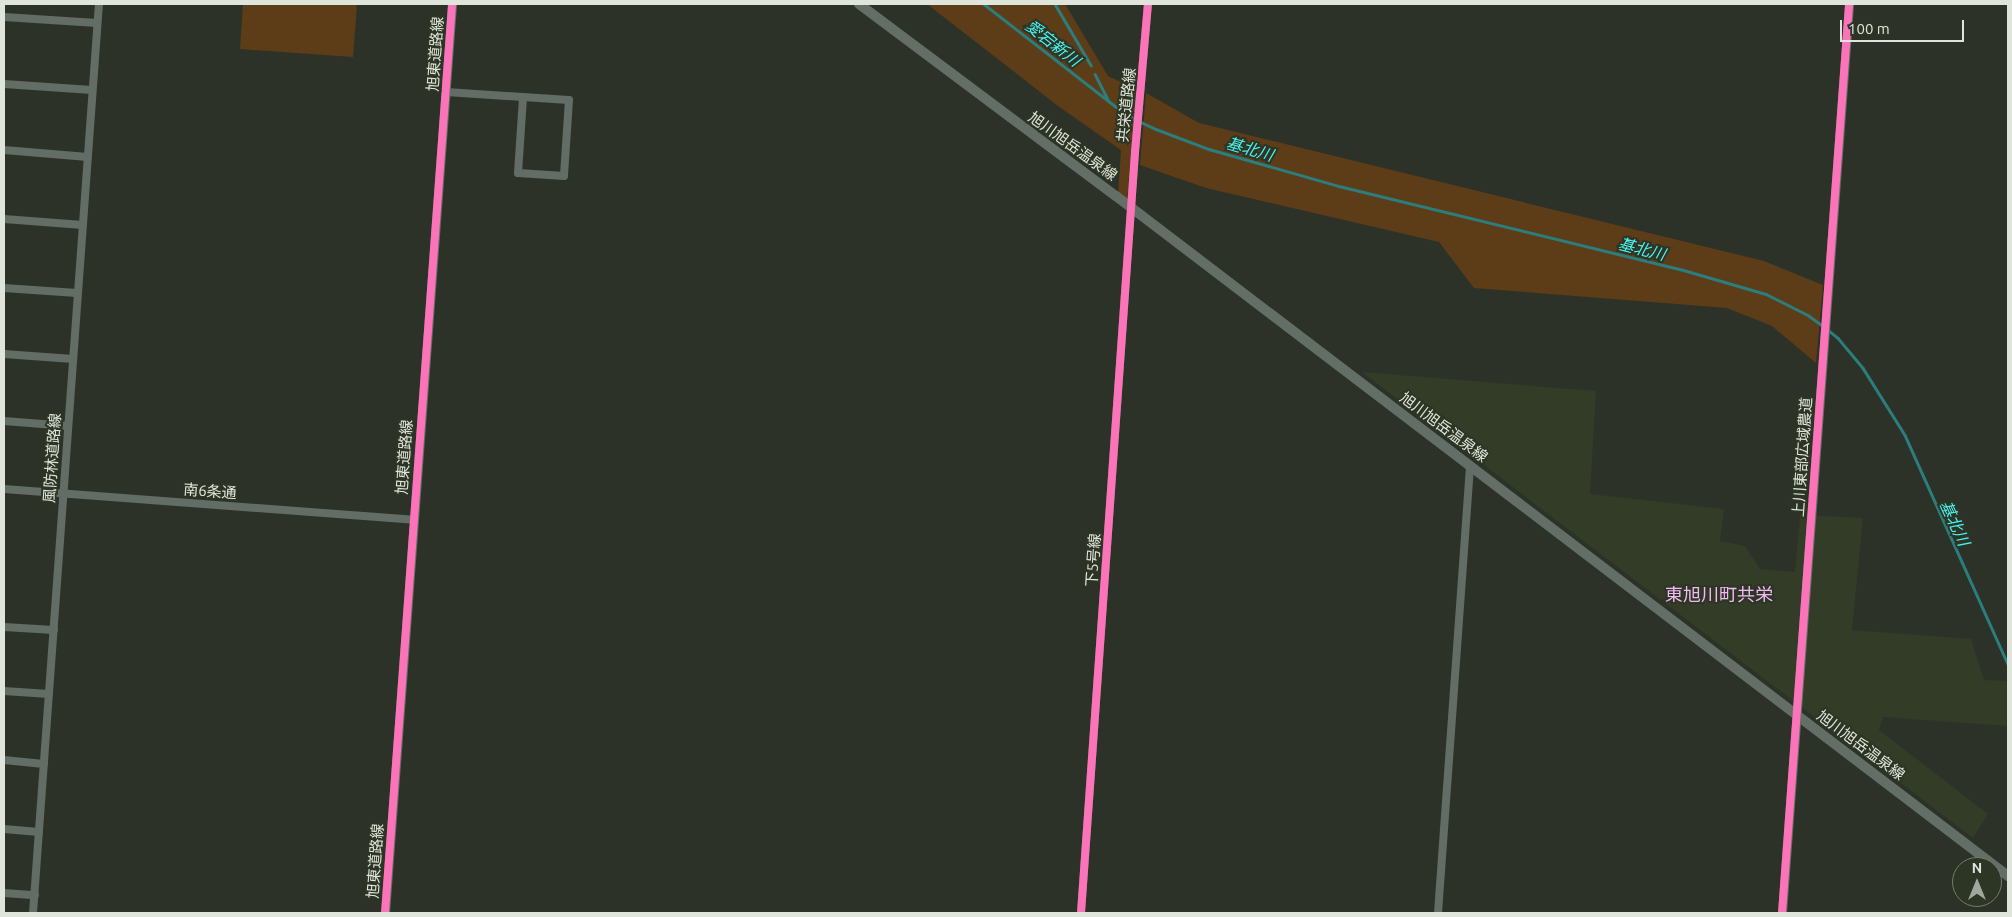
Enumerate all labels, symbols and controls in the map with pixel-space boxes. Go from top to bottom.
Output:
scale bar [1842,10,1966,42]
street label: 旭東道路線 [423,16,447,92]
water label: 愛宕新川 [1022,16,1084,70]
text: 100 m [1848,20,1890,37]
street label: 共栄道路線 [1113,67,1139,143]
street label: 旭川旭岳温泉線 [1025,108,1121,184]
water label: 基北川 [1224,133,1276,165]
water label: 基北川 [1616,234,1668,264]
street label: 旭川旭岳温泉線 [1397,388,1491,466]
street label: 上川東部広域農道 [1789,397,1815,517]
street label: 風防林道路線 [40,412,64,504]
street label: 旭東道路線 [392,419,416,495]
street label: 南6条通 [183,480,237,502]
water label: 基北川 [1936,497,1974,549]
street label: 下5号線 [1082,533,1104,587]
district label: 東旭川町共栄 [1665,583,1773,605]
street label: 旭川旭岳温泉線 [1814,706,1908,784]
street label: 旭東道路線 [363,823,387,899]
north arrow [1952,857,2002,907]
text: N [1972,860,1982,876]

